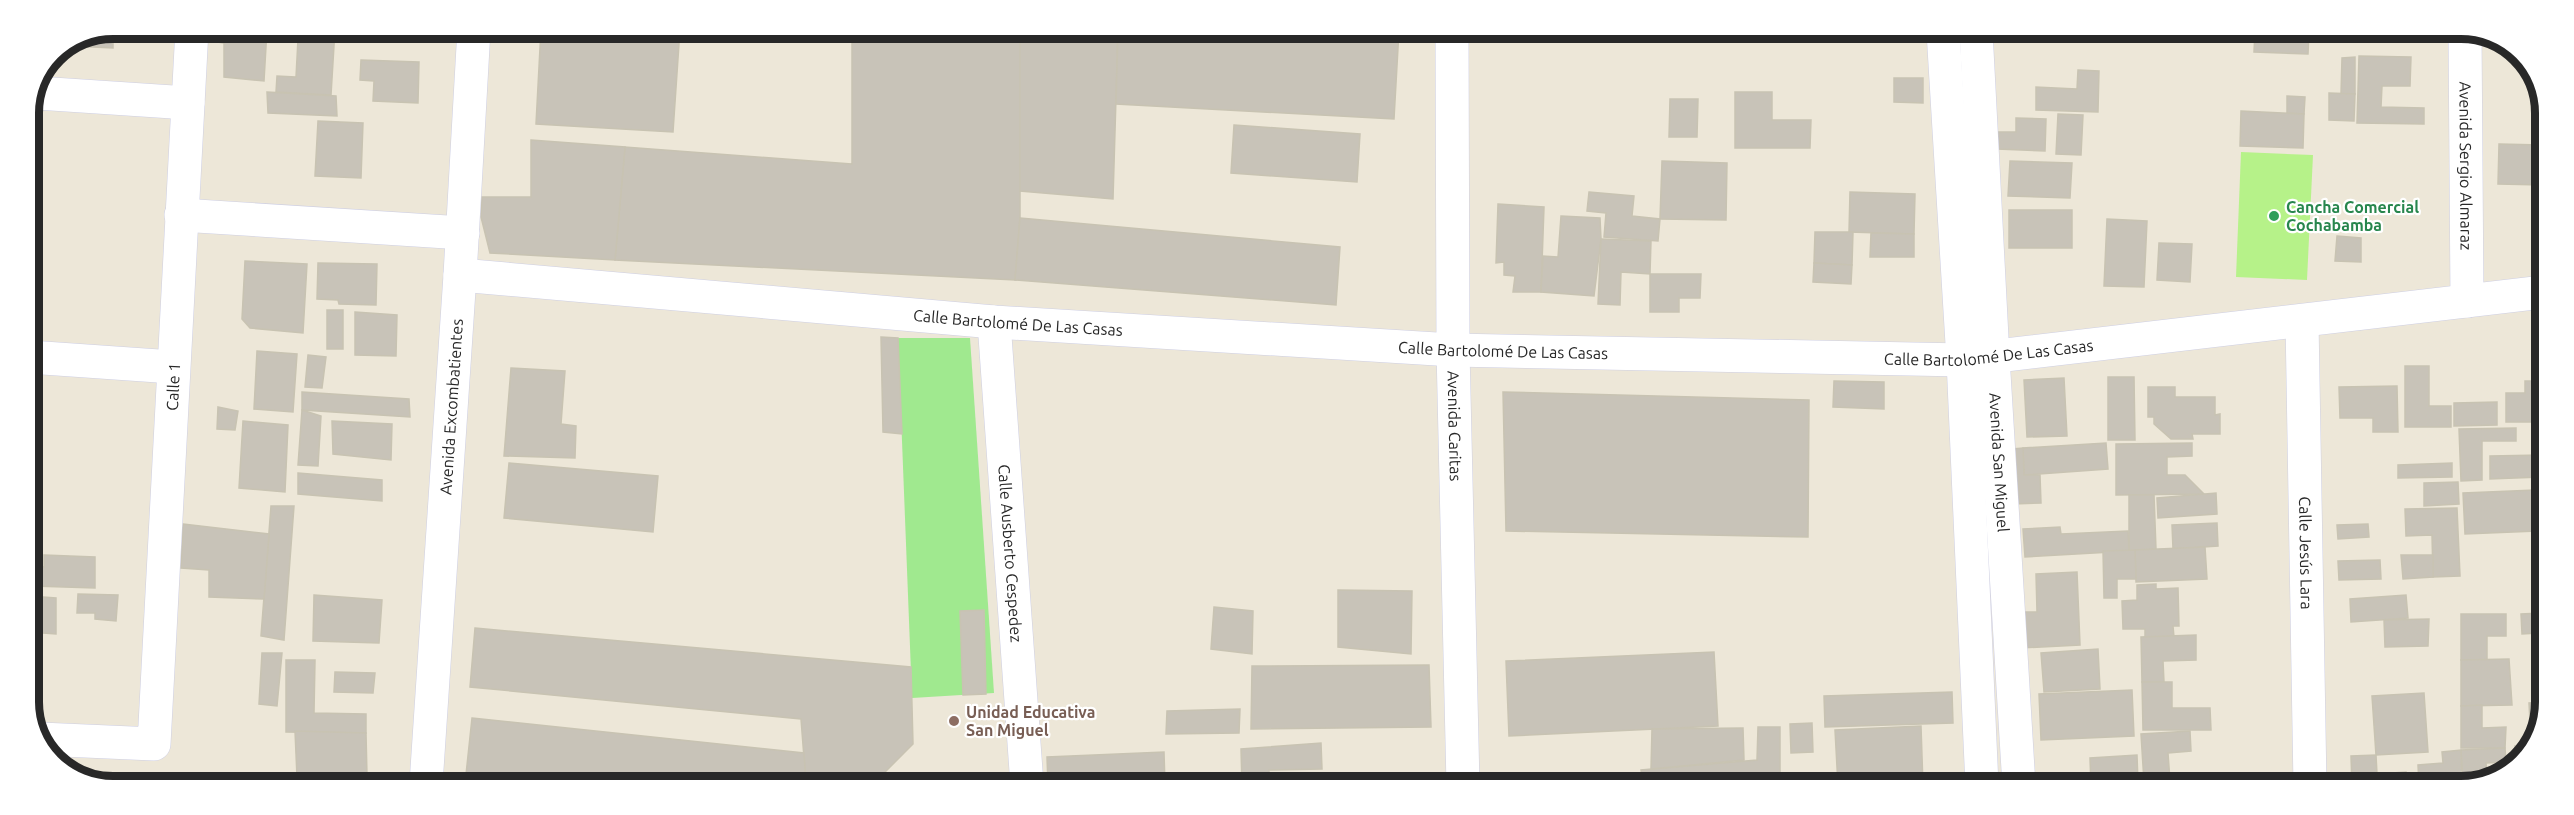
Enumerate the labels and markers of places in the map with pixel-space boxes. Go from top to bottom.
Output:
place label: Cancha Comercial Cochabamba [2286,198,2419,234]
marker: Cancha Comercial Cochabamba [2267,209,2281,223]
place label: Unidad Educativa San Miguel [966,703,1095,739]
marker: Unidad Educativa San Miguel [947,714,961,728]

